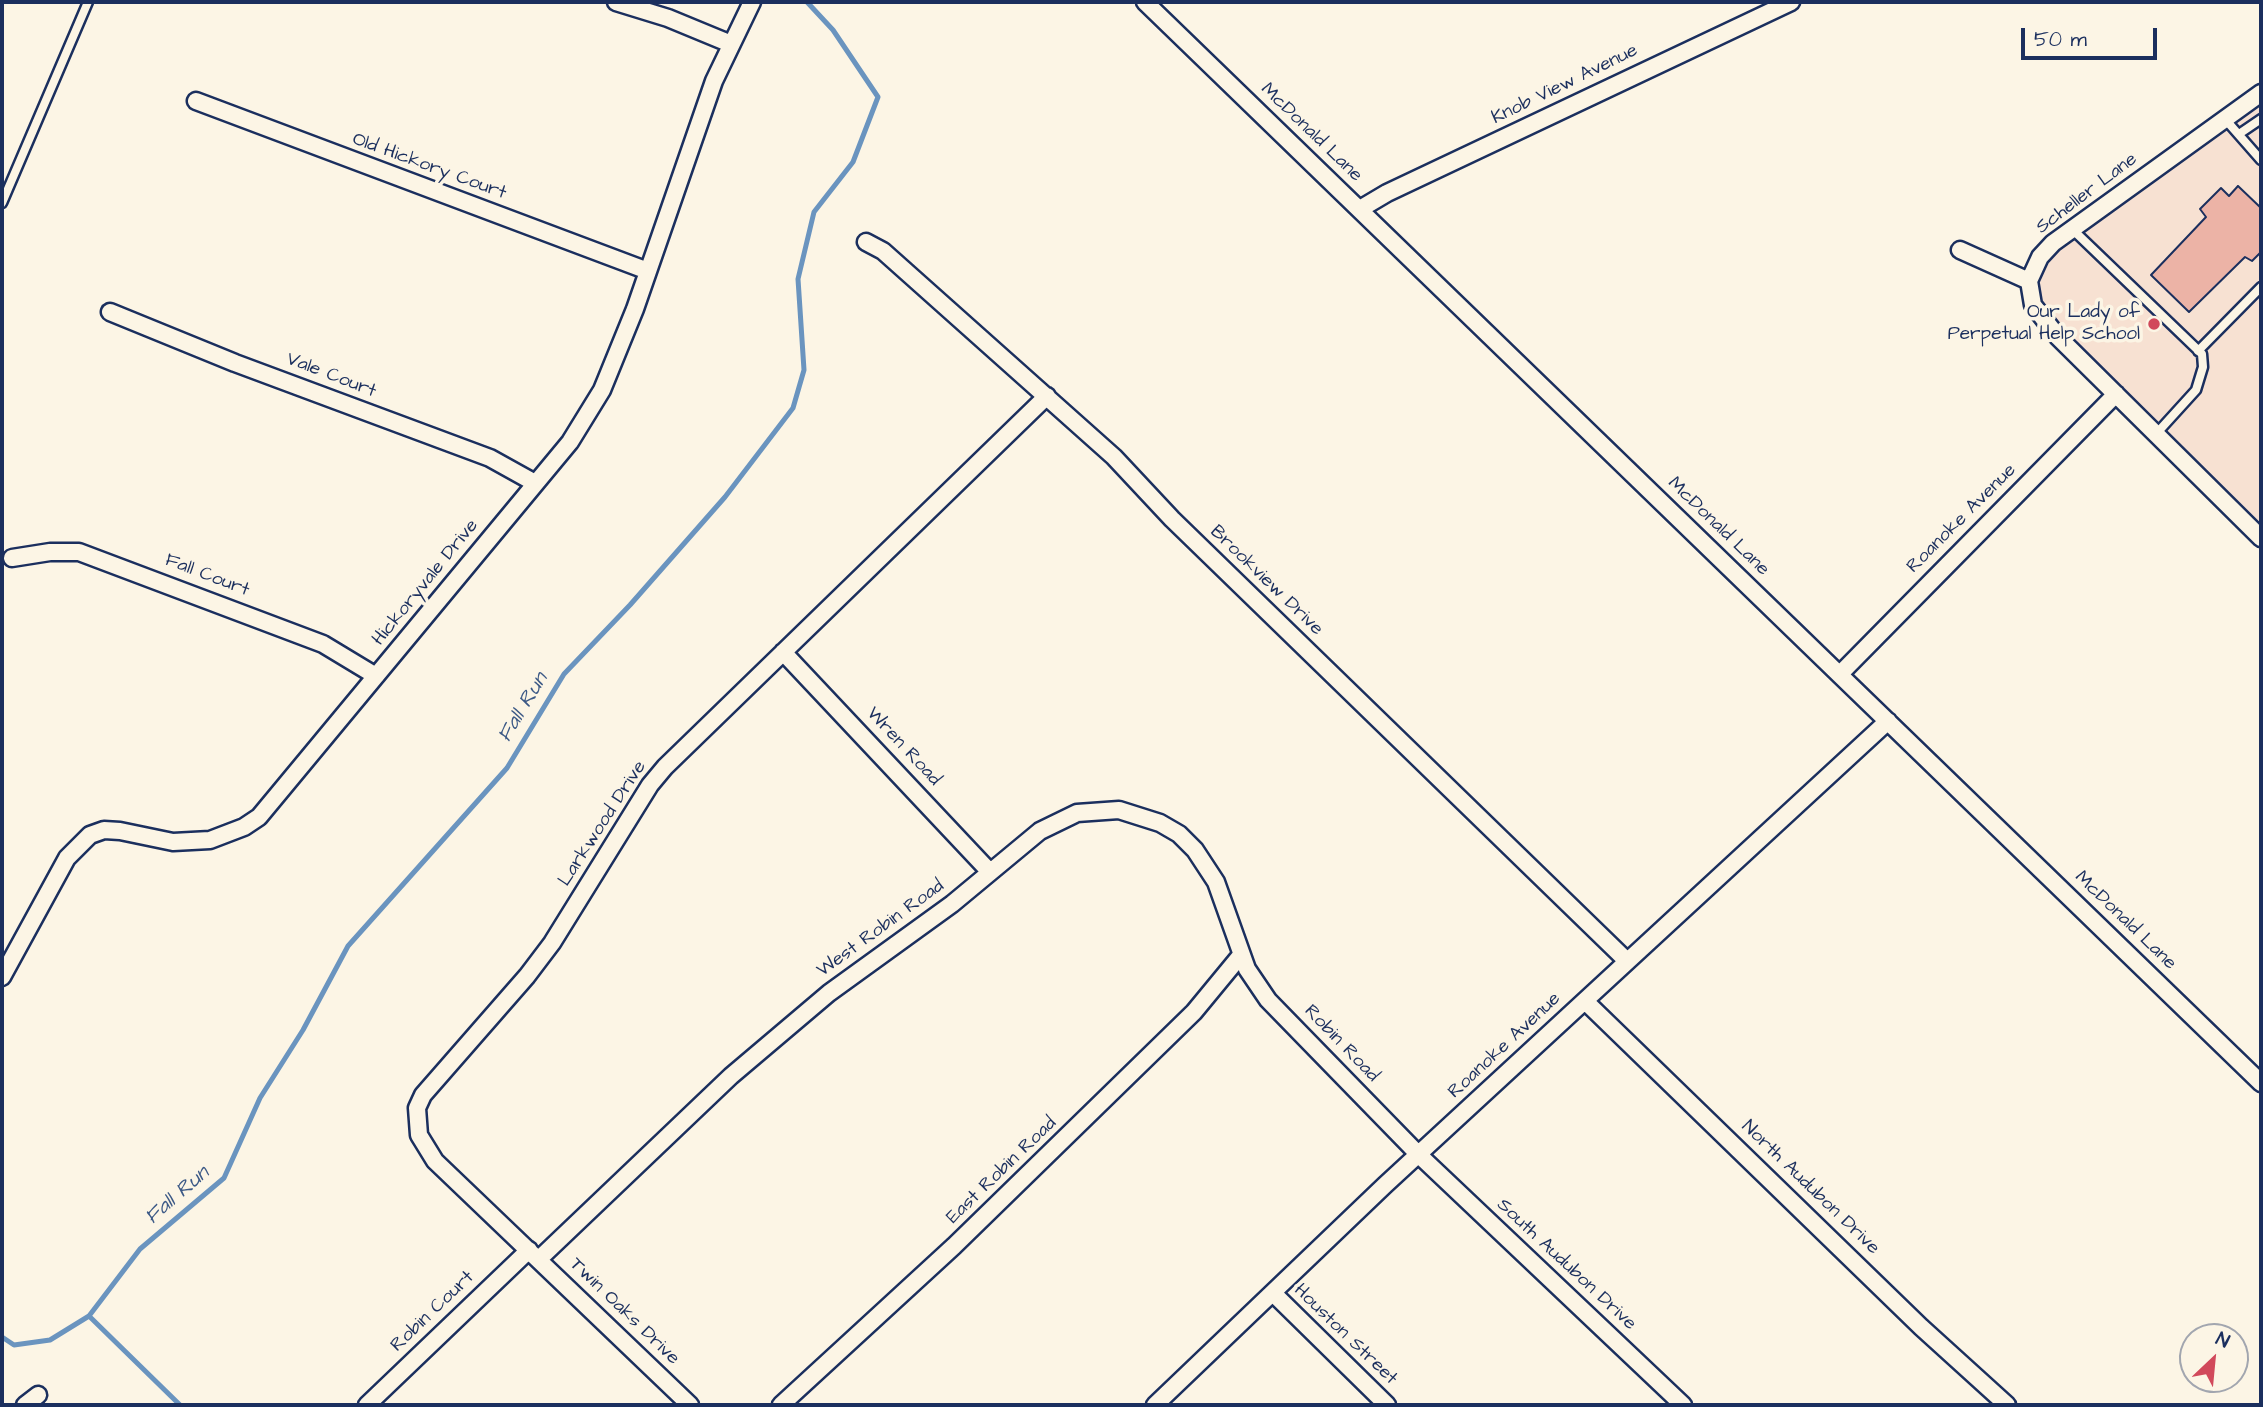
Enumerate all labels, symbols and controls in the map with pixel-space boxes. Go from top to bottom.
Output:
scale bar [2025,14,2162,58]
text: 50 m [2034,25,2087,54]
street label: Knob View Avenue [1488,40,1642,130]
street label: McDonald Lane [1255,79,1367,187]
street label: Old Hickory Court [349,129,509,205]
street label: Scheller Lane [2032,149,2142,239]
place label: Our Lady of Perpetual Help School [1948,302,2140,346]
marker: Our Lady of Perpetual Help School [2146,316,2162,332]
street label: Vale Court [283,348,379,404]
street label: Roanoke Avenue [1903,460,2021,578]
street label: McDonald Lane [1662,473,1774,581]
street label: Hickoryvale Drive [368,515,484,651]
street label: Brookview Drive [1205,521,1327,641]
street label: Fall Court [162,550,252,602]
water label: Fall Run [494,669,554,747]
street label: Wren Road [861,703,945,791]
street label: Larkwood Drive [554,757,652,891]
street label: McDonald Lane [2069,867,2181,975]
street label: West Robin Road [813,875,949,983]
street label: Roanoke Avenue [1444,988,1566,1104]
street label: Robin Road [1299,1001,1383,1087]
street label: East Robin Road [942,1113,1062,1229]
street label: North Audubon Drive [1736,1116,1884,1260]
water label: Fall Run [141,1161,215,1231]
street label: South Audubon Drive [1491,1194,1641,1336]
street label: Twin Oaks Drive [564,1254,684,1370]
street label: Robin Court [387,1267,479,1357]
street label: Houston Street [1288,1280,1402,1390]
north arrow [2179,1323,2249,1393]
text: N [2211,1326,2234,1355]

